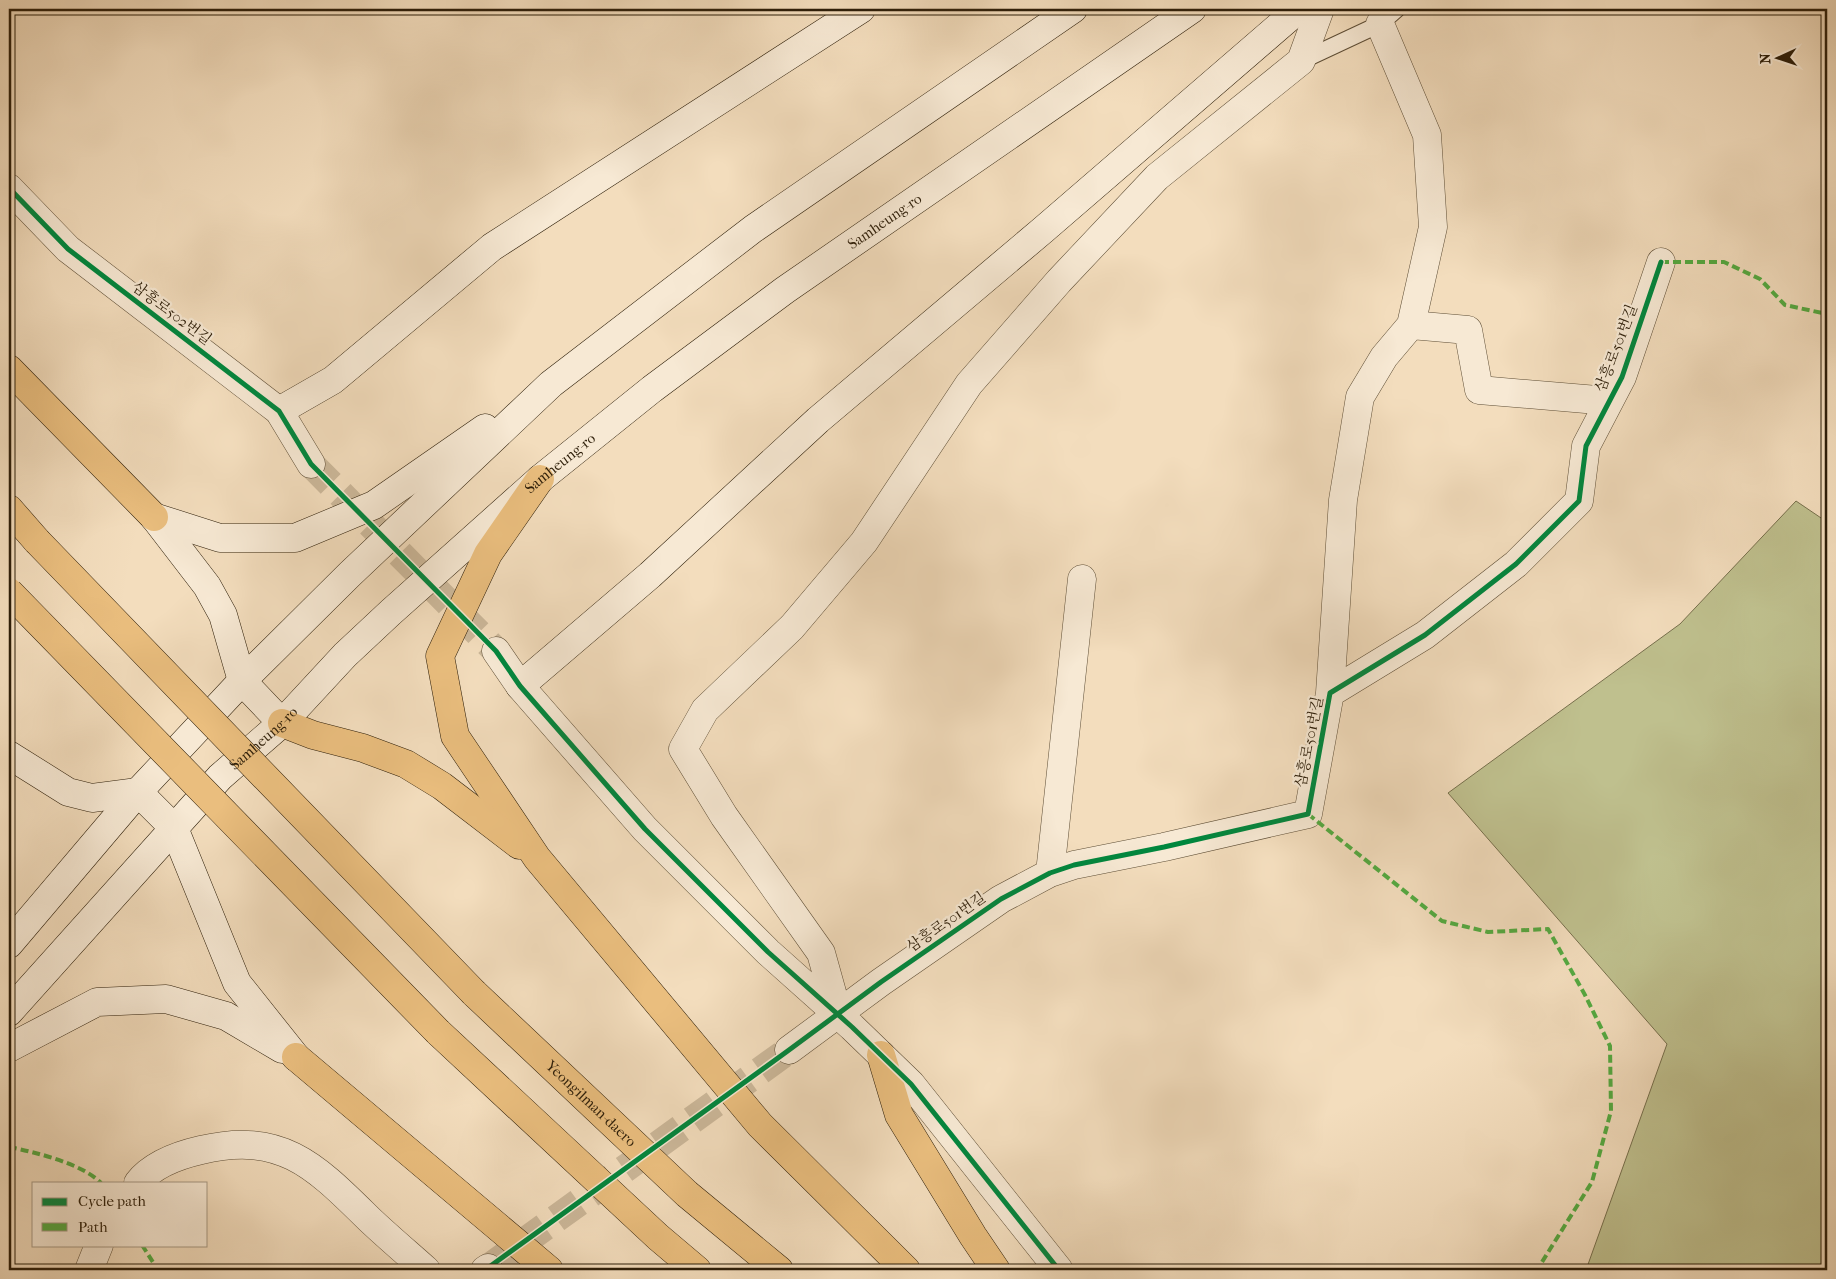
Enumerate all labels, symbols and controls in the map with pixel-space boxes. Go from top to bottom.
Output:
north arrow [1754,32,1804,82]
text: N [1757,53,1774,64]
street label: Samheung-ro [844,189,925,253]
street label: 삼흥로502번길 [129,277,215,349]
street label: 삼흥로501번길 [1591,302,1641,394]
street label: Samheung-ro [521,429,599,497]
street label: 삼흥로501번길 [1291,695,1327,789]
street label: Samheung-ro [226,703,302,774]
street label: 삼흥로501번길 [903,888,989,956]
street label: Yeongilman-daero [541,1056,640,1151]
legend [32,1182,208,1246]
text: Cycle path [78,1192,146,1210]
text: Path [78,1218,108,1236]

